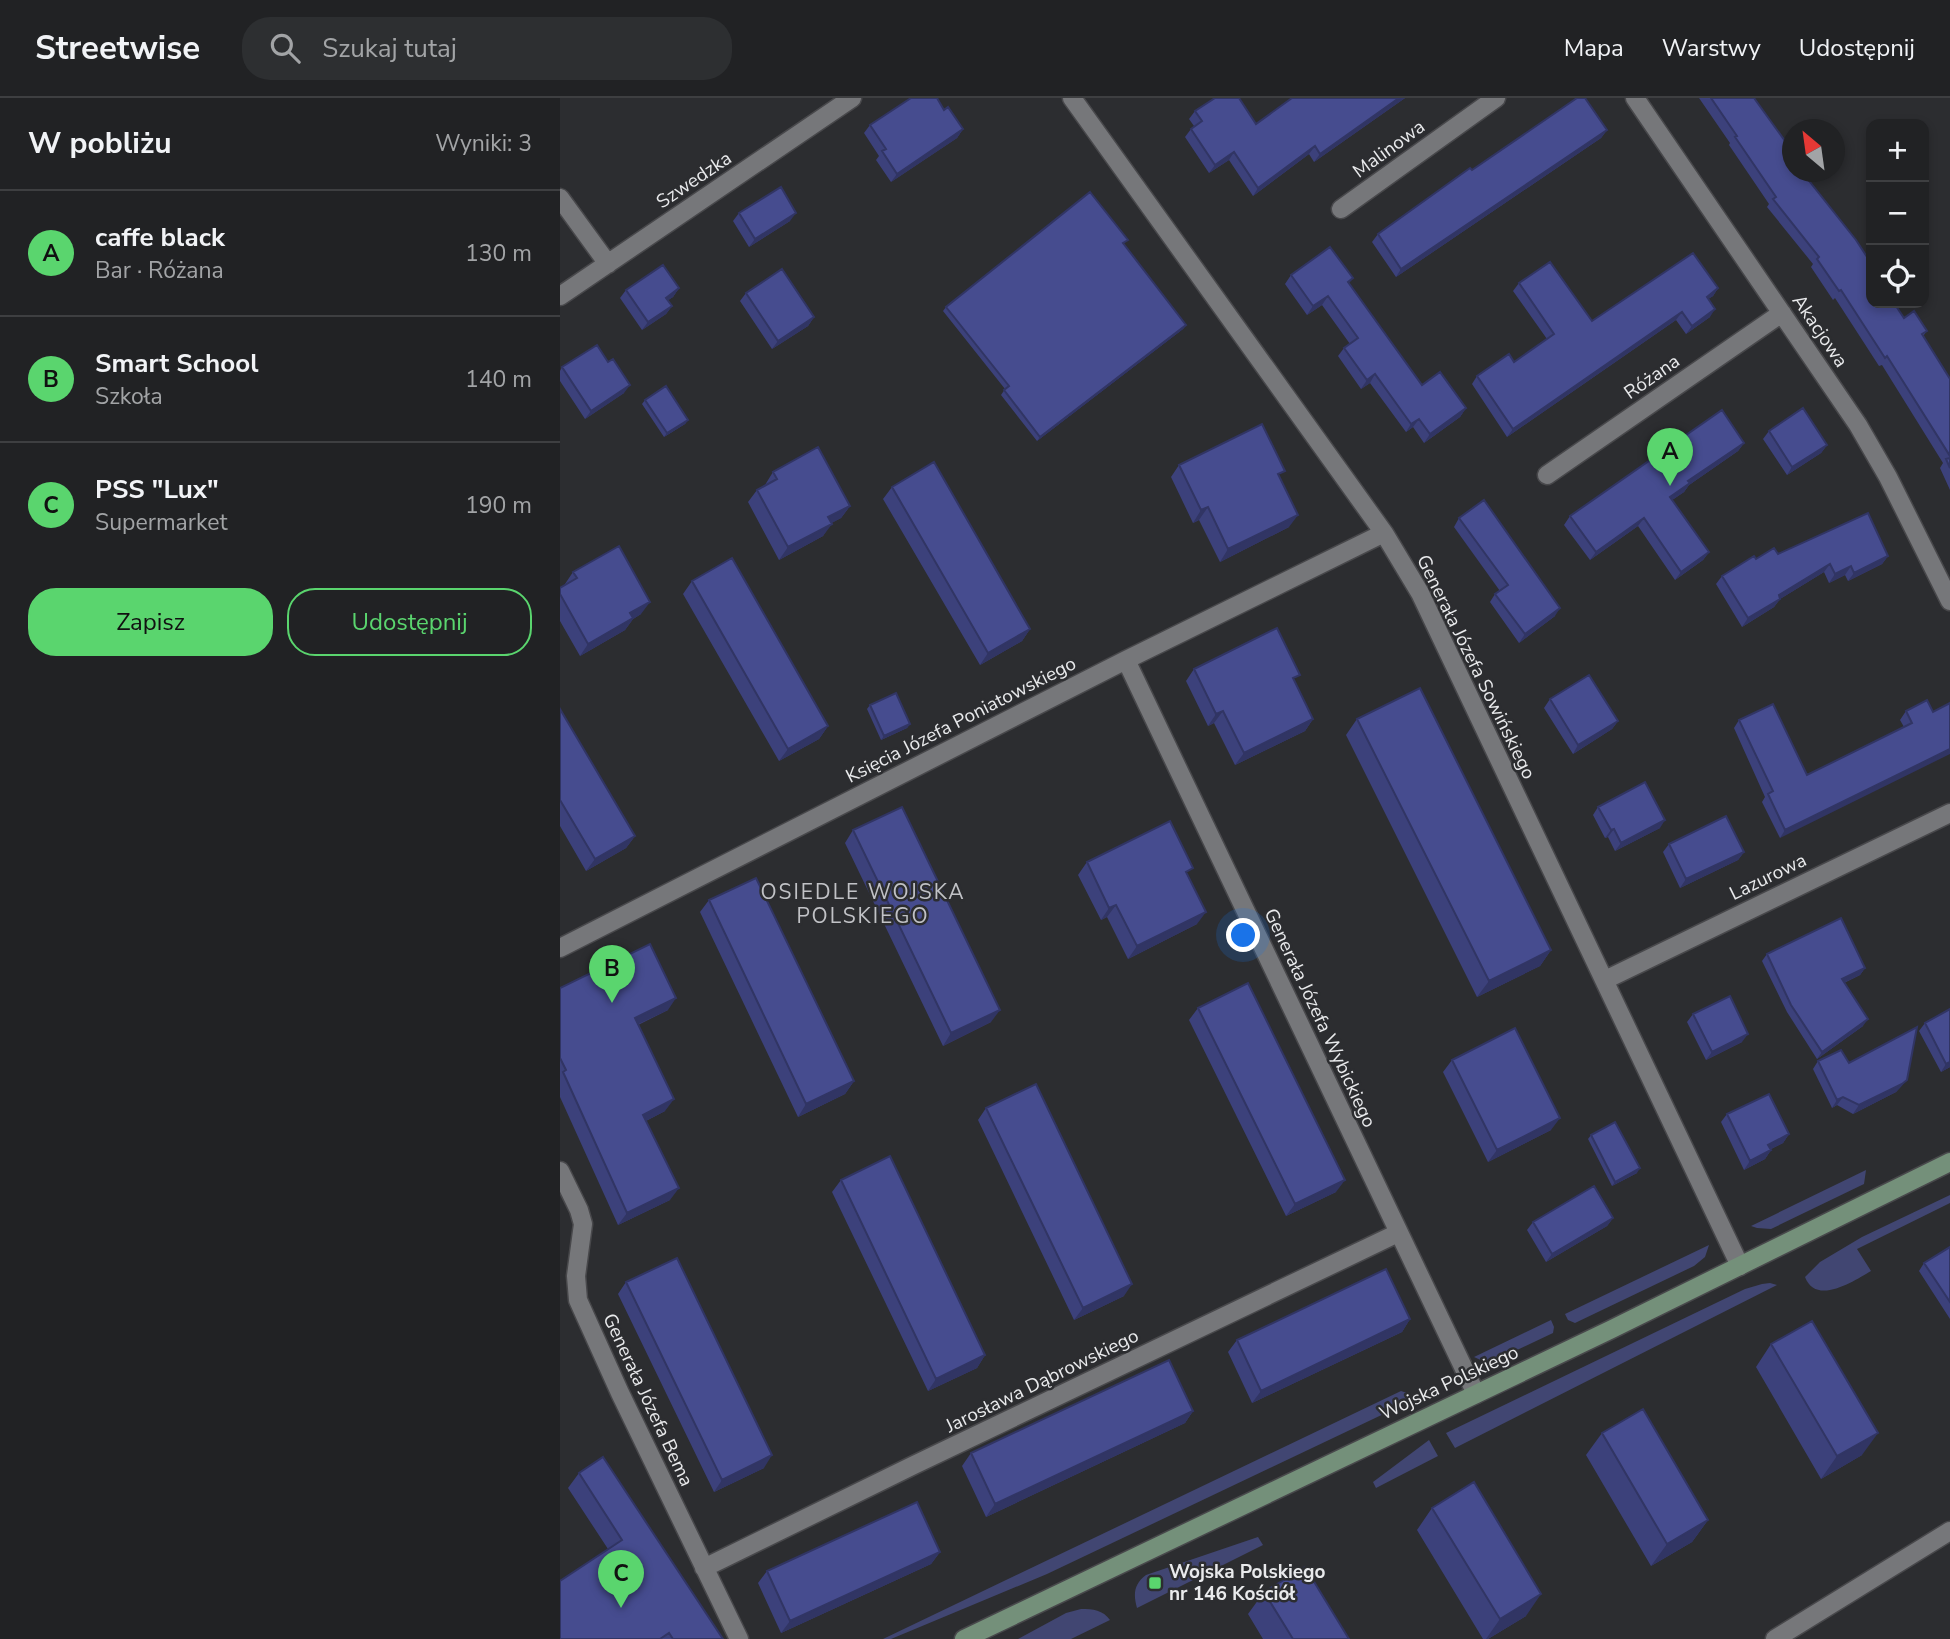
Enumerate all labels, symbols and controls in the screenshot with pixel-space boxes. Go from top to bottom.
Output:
search box [242,17,732,80]
text: Streetwise [35,26,200,71]
icon: search [266,29,304,67]
text: Szukaj tutaj [322,31,457,66]
text: Mapa [1564,32,1624,64]
text: Warstwy [1662,32,1761,64]
text: Udostępnij [1799,32,1915,64]
street label: Malinowa [1348,114,1430,184]
north arrow [1782,119,1845,182]
map controls [1866,119,1929,308]
button: + [1866,119,1929,182]
text: W pobliżu [28,123,172,164]
text: Wyniki: 3 [435,128,532,159]
street label: Szwedzka [651,145,737,215]
button: − [1866,182,1929,245]
text: caffe black [95,220,225,255]
text: A [42,238,60,269]
text: 130 m [465,238,532,269]
button: locate [1866,245,1929,308]
text: Bar · Różana [95,255,224,286]
street label: Akacjowa [1786,289,1854,373]
text: Smart School [95,346,259,381]
street label: Różana [1619,348,1685,406]
text: B [43,364,59,395]
text: 140 m [465,364,532,395]
text: Szkoła [95,381,163,412]
pin: A [1647,428,1693,486]
text: PSS "Lux" [95,472,219,507]
text: C [43,490,59,521]
text: 190 m [465,490,532,521]
text: Supermarket [95,507,228,538]
street label: Generała Józefa Sowińskiego [1410,550,1542,784]
button: Zapisz [28,588,273,656]
button: Udostępnij [287,588,532,656]
street label: Księcia Józefa Poniatowskiego [841,651,1081,789]
street label: Lazurowa [1725,847,1811,907]
district label: OSIEDLE WOJSKA POLSKIEGO [760,878,966,930]
street label: Generała Józefa Wybickiego [1258,904,1382,1132]
your location [1226,918,1260,952]
pin: B [589,945,635,1003]
street label: Generała Józefa Bema [597,1309,699,1491]
street label: Jarosława Dąbrowskiego [940,1323,1143,1440]
street label: Wojska Polskiego [1375,1339,1523,1427]
pin: C [598,1550,644,1608]
place label: Wojska Polskiego nr 146 Kościół [1169,1559,1326,1607]
marker: Wojska Polskiego nr 146 Kościół [1147,1575,1163,1591]

